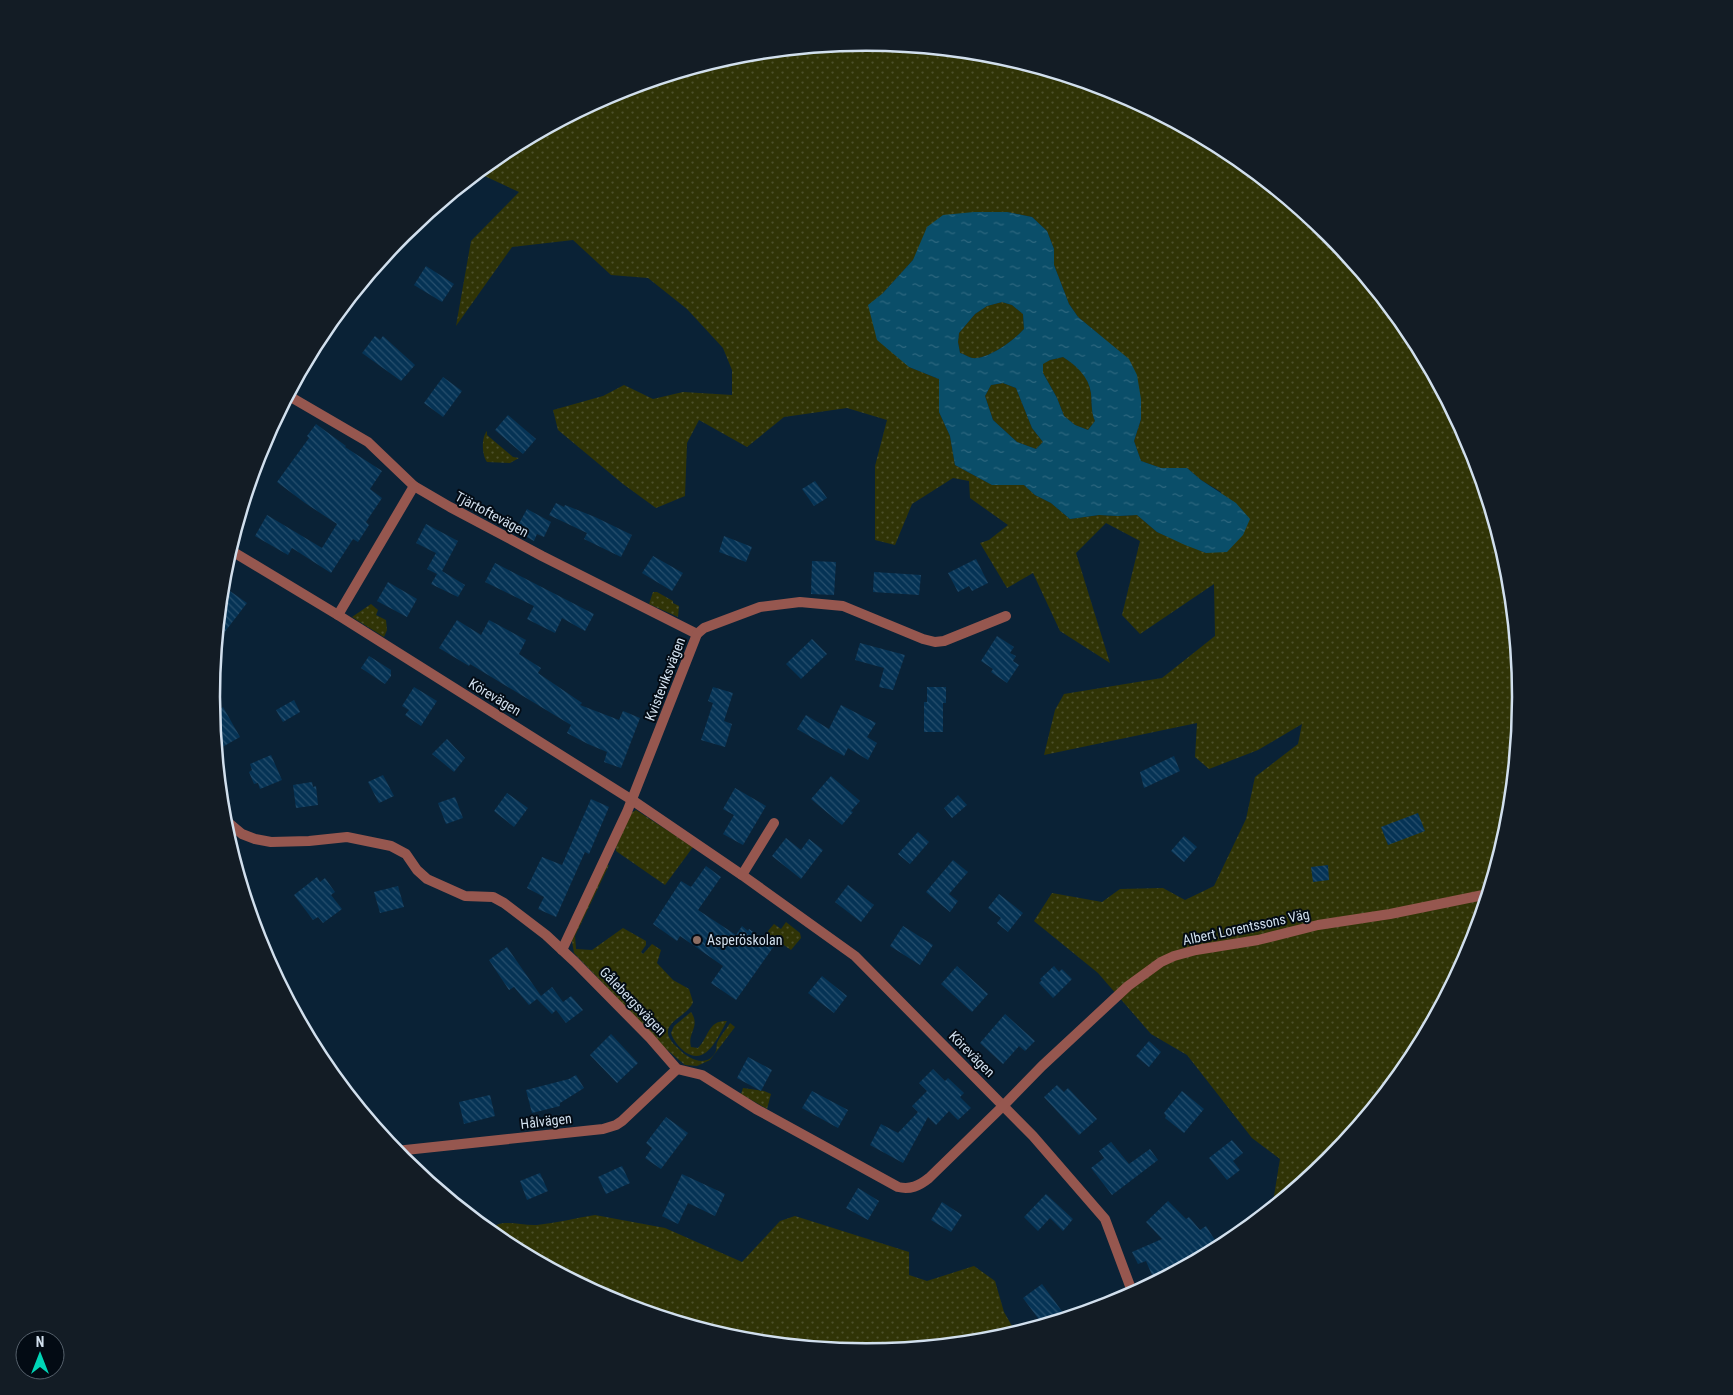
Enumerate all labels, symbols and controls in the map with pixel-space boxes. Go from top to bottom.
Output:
street label: Tjärtoftevägen [453,488,531,540]
street label: Kvisteviksvägen [642,635,688,723]
street label: Körevägen [466,675,524,719]
street label: Albert Lorentssons Väg [1181,906,1311,948]
place label: Asperöskolan [707,932,783,948]
marker: Asperöskolan [691,934,703,946]
street label: Gålebergsvägen [597,964,669,1038]
street label: Körevägen [946,1028,998,1080]
street label: Hålvägen [519,1110,573,1132]
north arrow [15,1330,65,1380]
text: N [36,1334,44,1350]

